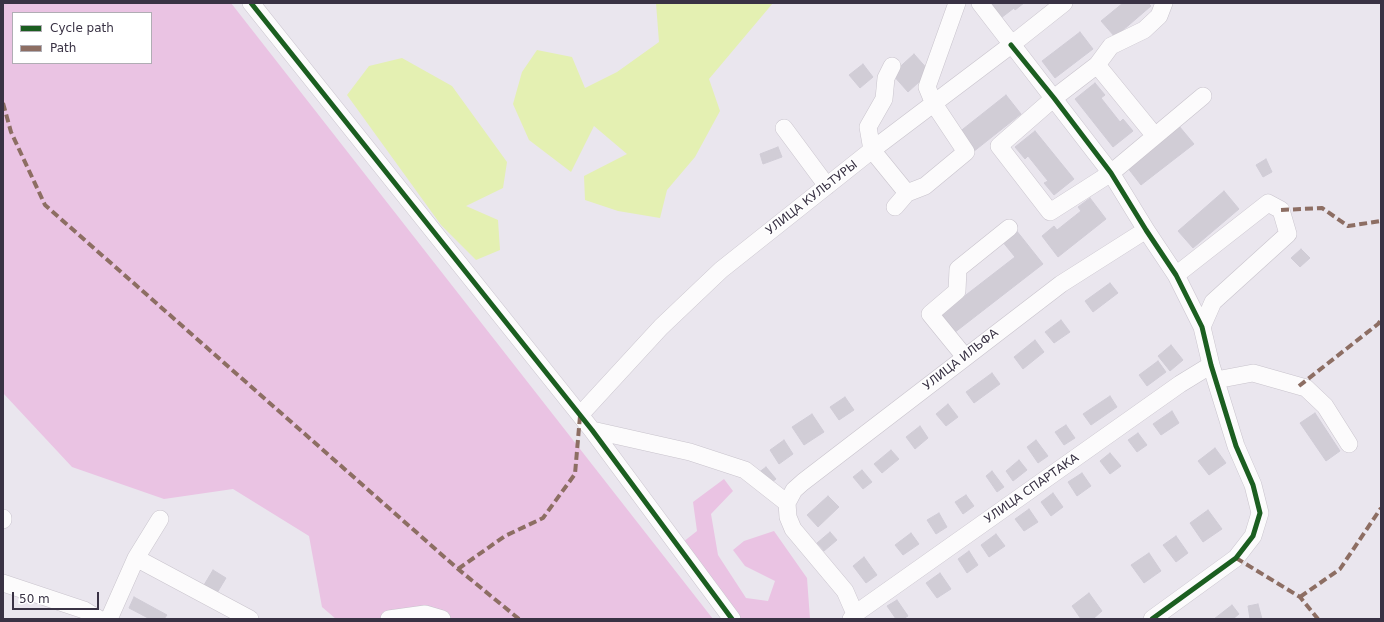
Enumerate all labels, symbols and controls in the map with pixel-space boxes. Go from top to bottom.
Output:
legend [12,12,152,64]
text: Cycle path [50,21,114,35]
text: Path [50,41,76,55]
street label: УЛИЦА КУЛЬТУРЫ [763,158,861,238]
street label: УЛИЦА ИЛЬФА [921,326,1001,394]
street label: УЛИЦА СПАРТАКА [982,451,1082,527]
scale bar [14,584,101,610]
text: 50 m [19,592,50,606]

